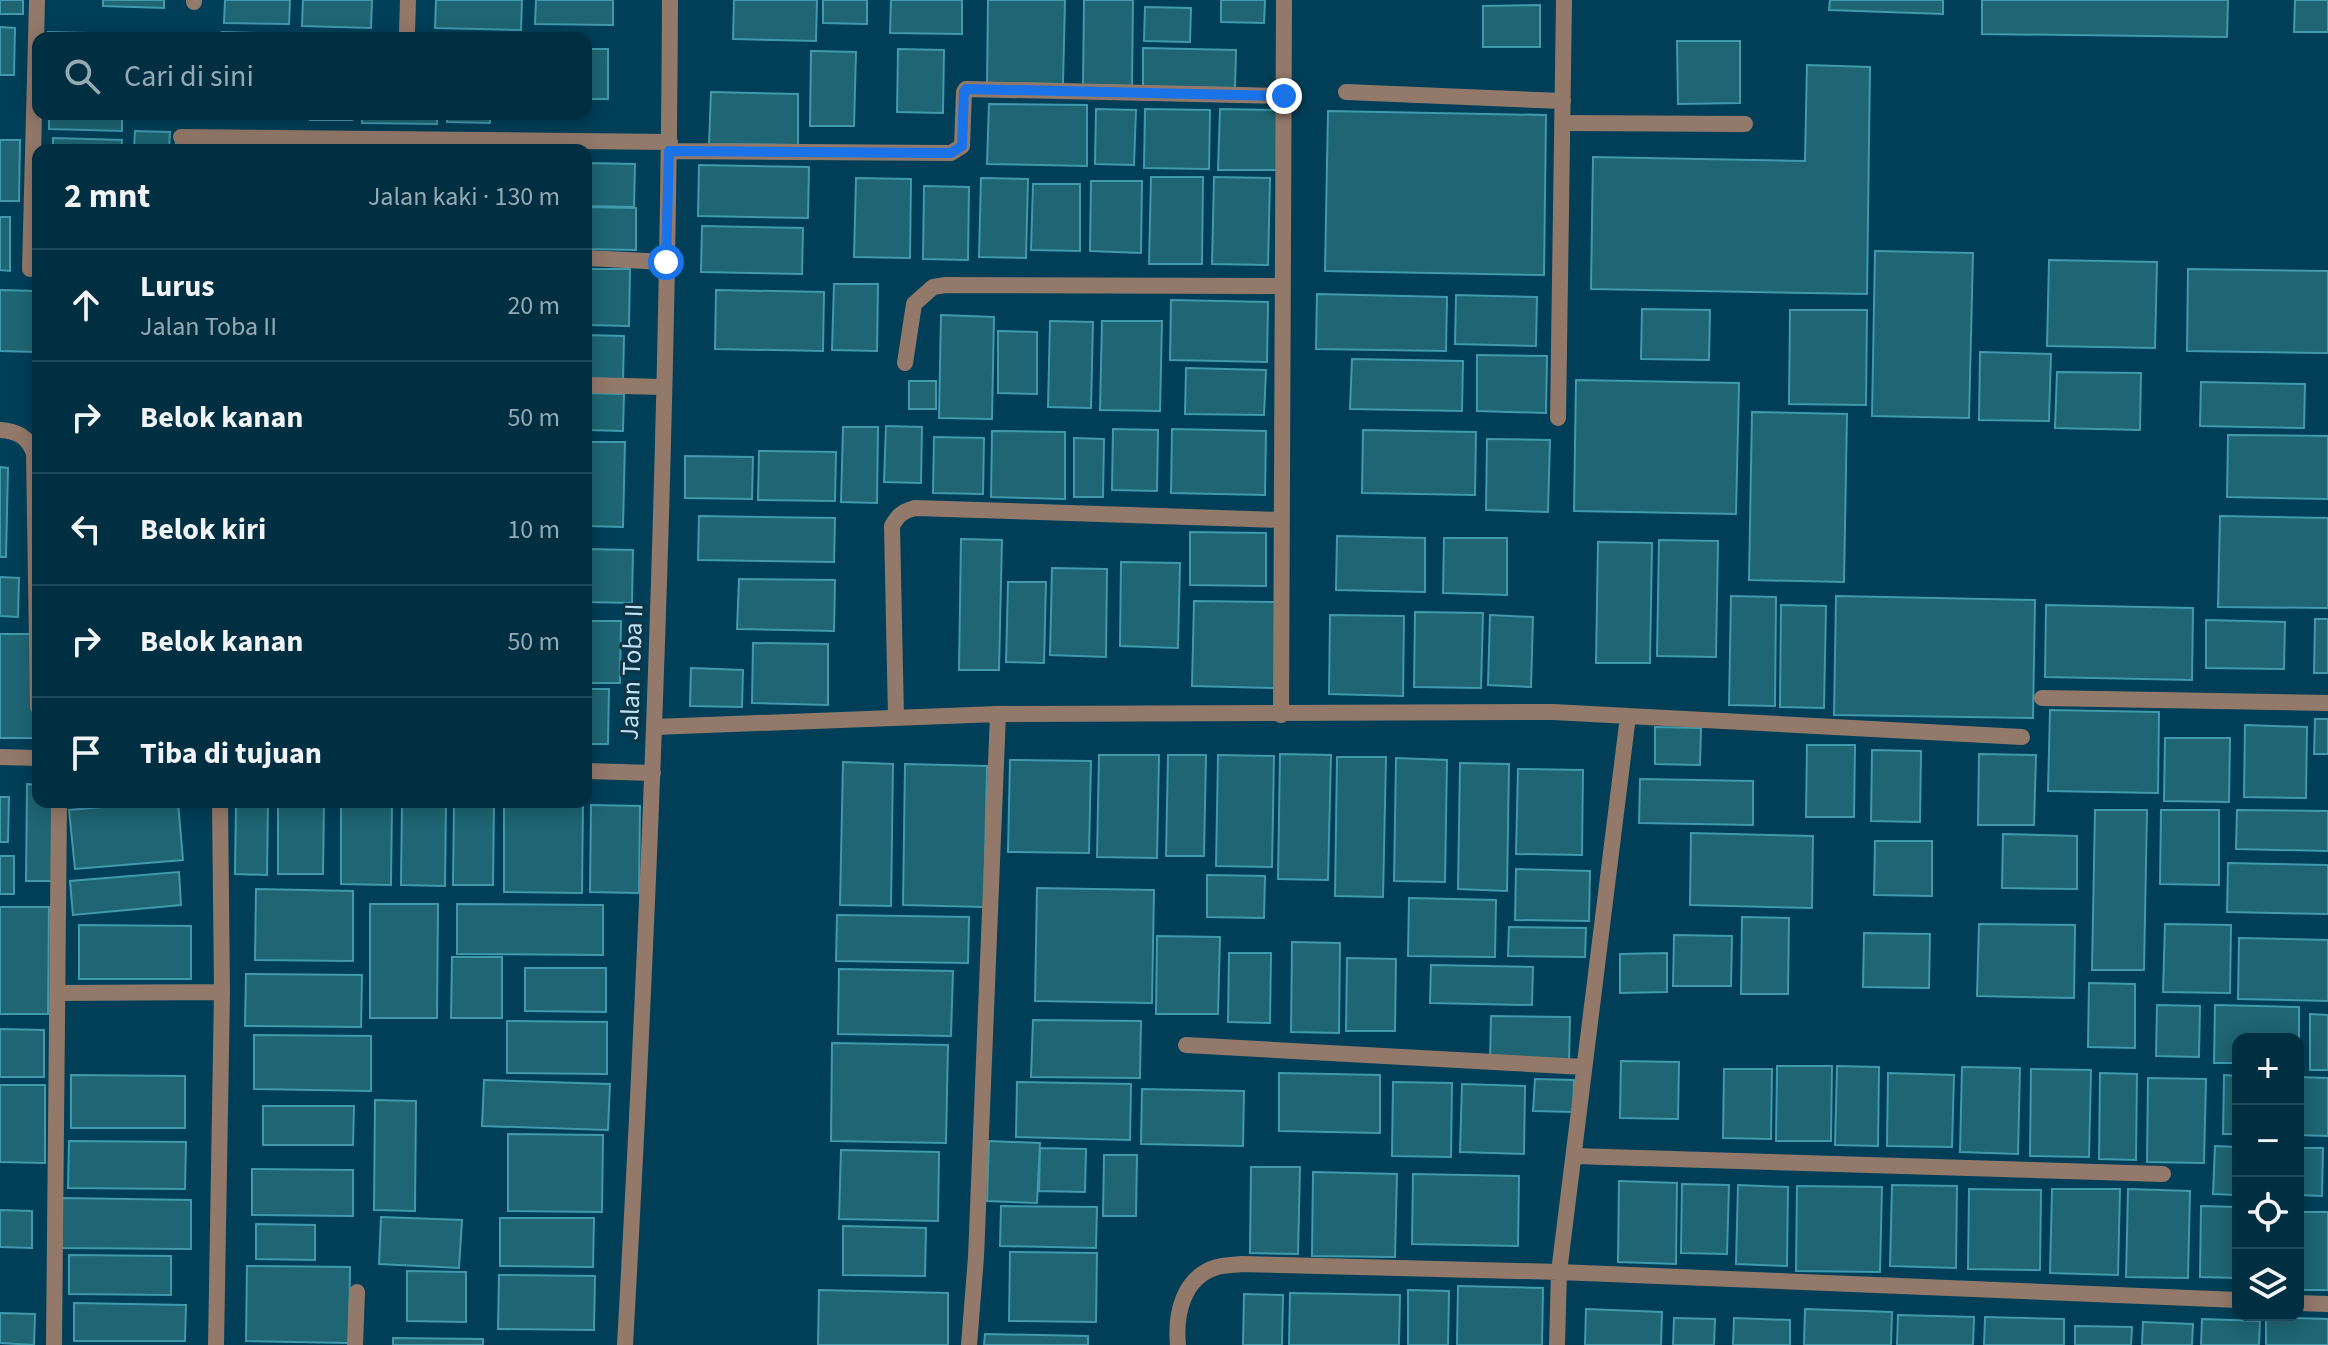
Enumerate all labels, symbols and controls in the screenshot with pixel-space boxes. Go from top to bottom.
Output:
search box [32,32,592,120]
icon: search [60,54,104,98]
text: Cari di sini [124,55,254,98]
route end [1266,78,1302,114]
text: 2 mnt [64,172,150,221]
text: Jalan kaki · 130 m [368,178,560,215]
route start [648,244,684,280]
text: Lurus [140,265,215,308]
icon: ahead [64,283,108,327]
text: 20 m [507,287,560,324]
text: Jalan Toba II [140,308,277,345]
icon: right [64,395,108,439]
text: Belok kanan [140,396,303,439]
text: 50 m [507,399,560,436]
icon: left [64,507,108,551]
text: Belok kiri [140,508,266,551]
text: 10 m [507,511,560,548]
street label: Jalan Toba II [611,603,652,741]
icon: right [64,619,108,663]
text: Belok kanan [140,620,303,663]
text: 50 m [507,623,560,660]
icon: arrive [64,731,108,775]
text: Tiba di tujuan [140,732,322,775]
map controls [2232,1033,2304,1321]
button: + [2232,1033,2304,1105]
button: − [2232,1105,2304,1177]
button: locate [2232,1177,2304,1249]
button: layers [2232,1249,2304,1321]

